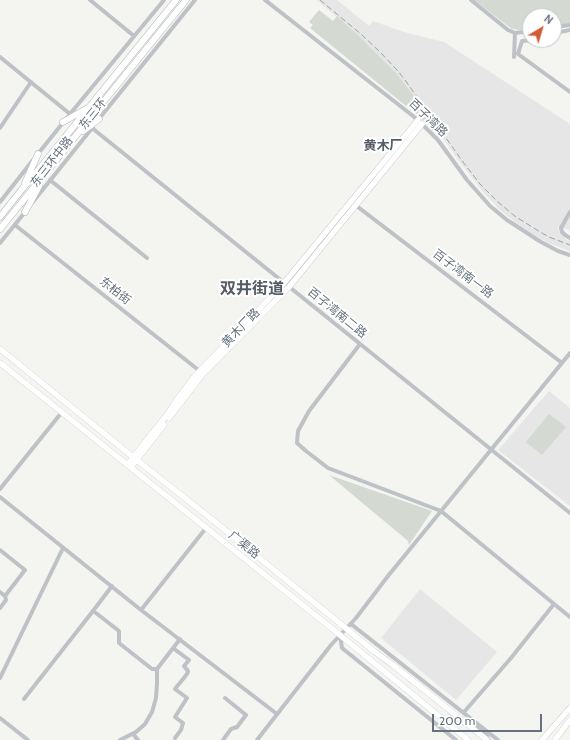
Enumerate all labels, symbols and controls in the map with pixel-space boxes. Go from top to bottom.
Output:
north arrow [522,8,562,48]
text: N [541,11,556,27]
street label: 东三环 [76,95,110,133]
street label: 百子湾路 [406,96,450,140]
street label: 东三环中路 [28,134,76,190]
district label: 黄木厂 [364,138,402,154]
street label: 百子湾南一路 [430,247,496,301]
street label: 东柏街 [96,274,134,308]
district label: 双井街道 [220,279,284,299]
street label: 百子湾南二路 [304,285,370,341]
street label: 黄木厂路 [219,306,263,350]
street label: 广渠路 [225,528,263,562]
scale bar [434,706,544,732]
text: 200 m [439,713,475,728]

